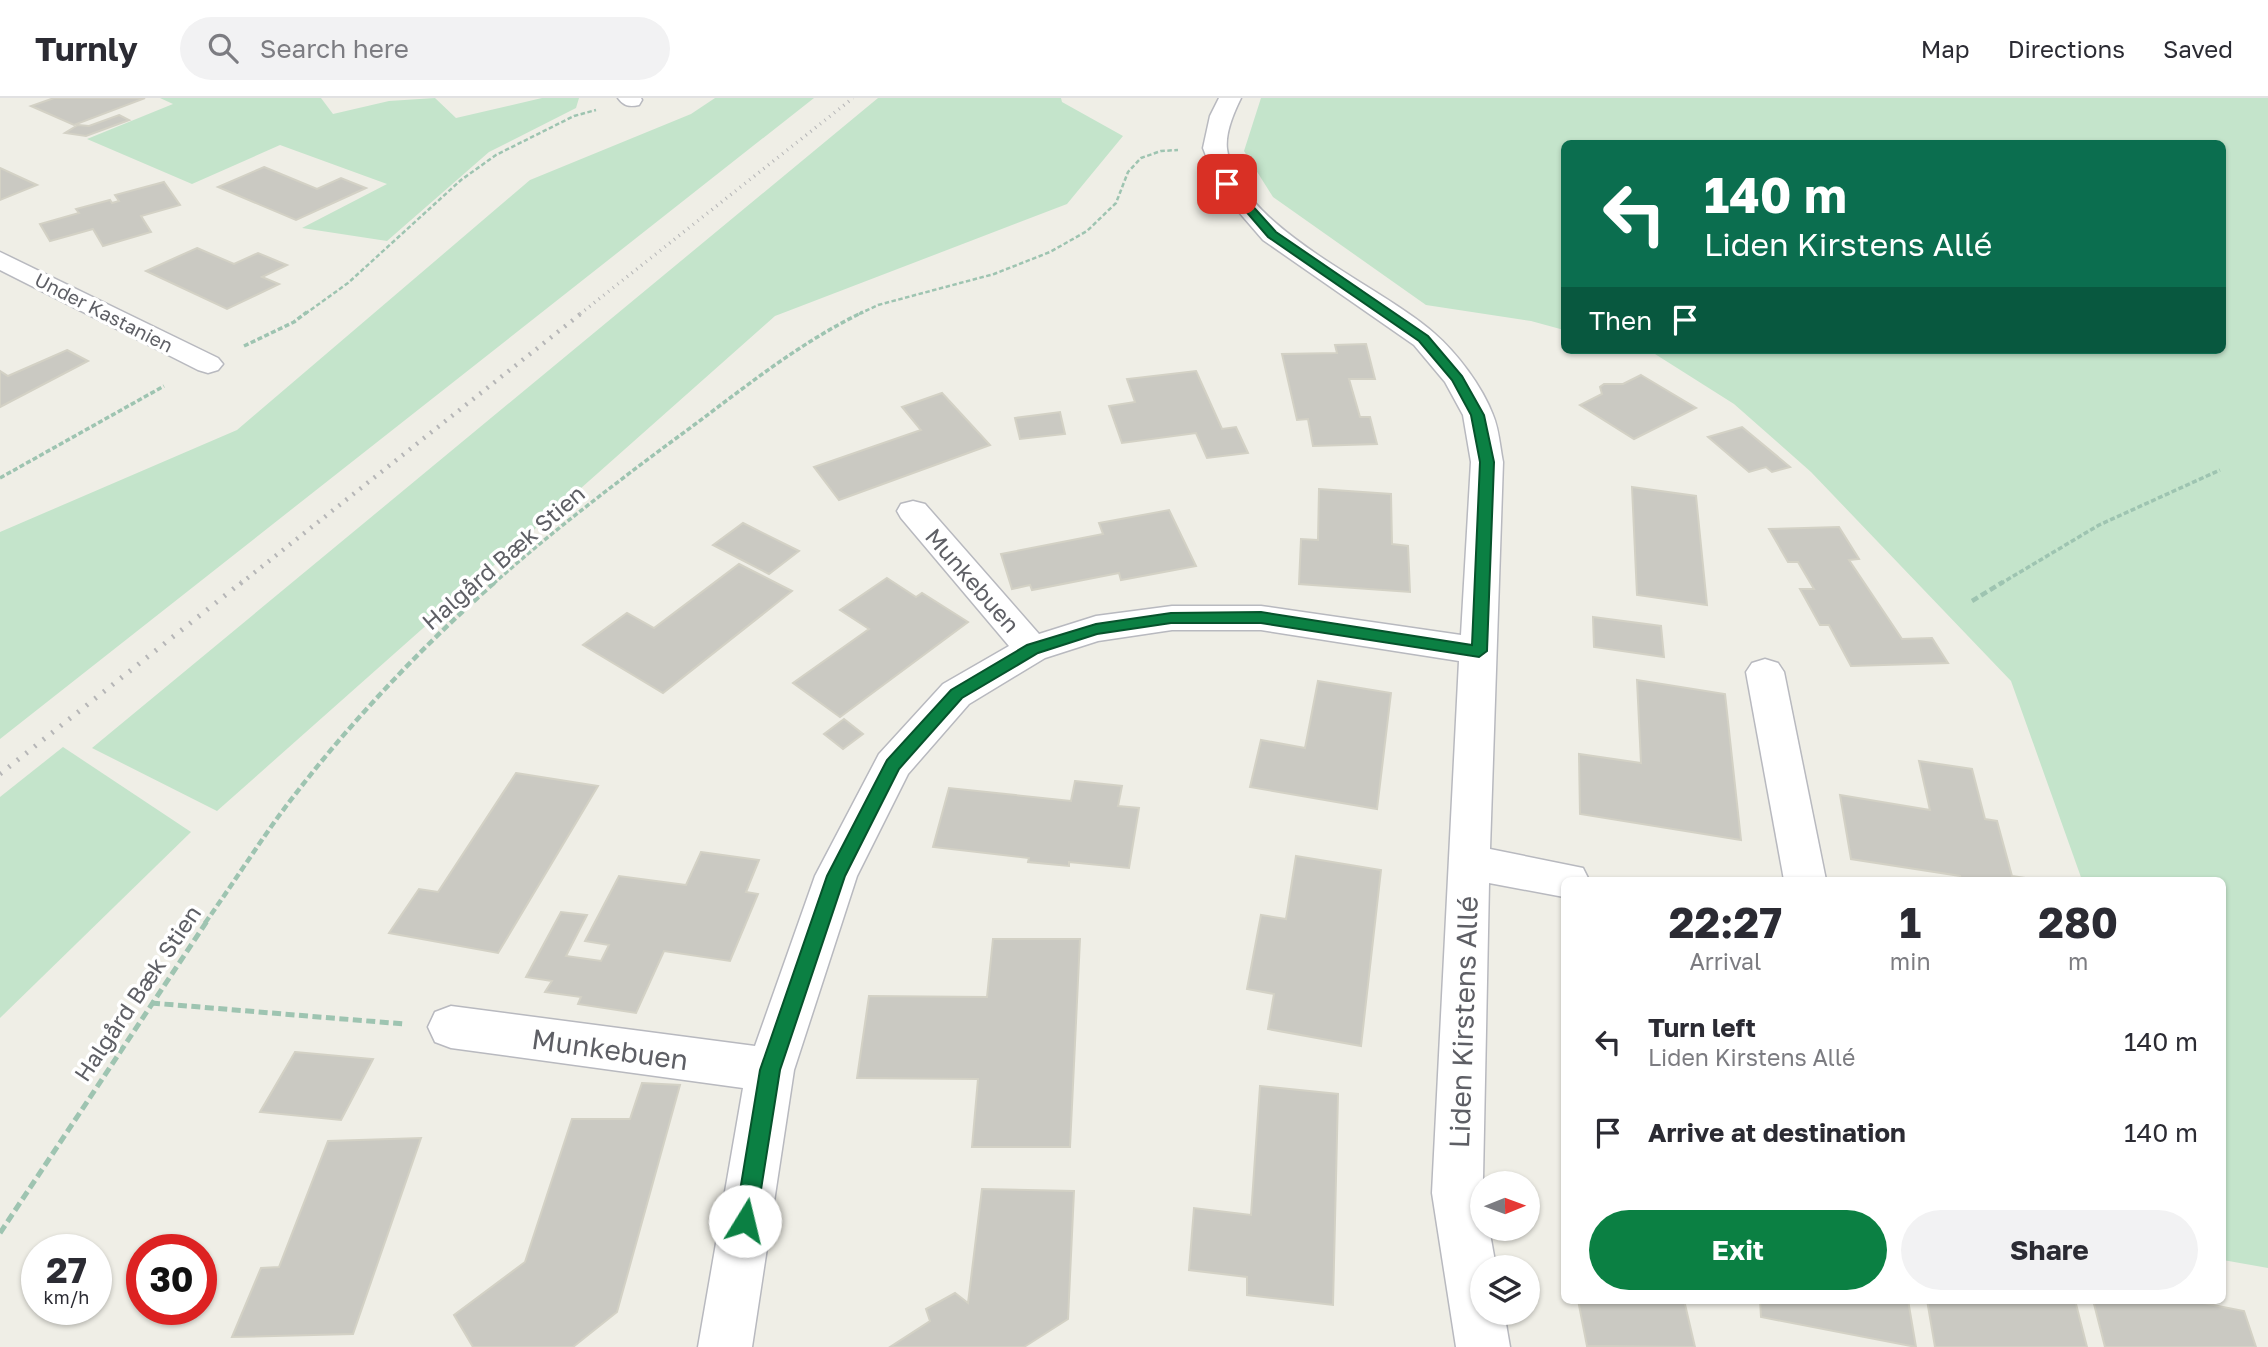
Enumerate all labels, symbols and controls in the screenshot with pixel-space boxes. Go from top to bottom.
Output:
search box [180,17,670,80]
text: Turnly [35,29,138,68]
icon: search [204,29,242,67]
text: Search here [260,33,409,64]
text: Map [1921,34,1970,63]
text: Directions [2008,34,2125,63]
text: Saved [2163,34,2233,63]
pin [1197,154,1257,214]
icon: arrive [1208,165,1246,203]
text: 140 m [1704,165,1847,224]
icon: left [1589,168,1680,259]
text: Liden Kirstens Allé [1704,225,1992,263]
street label: Under Kastanien [31,267,177,357]
icon: arrive [1666,301,1704,339]
text: Then [1589,305,1652,336]
street label: Halgård Bæk Stien [416,479,590,635]
street label: Munkebuen [920,522,1026,638]
street label: Liden Kirstens Allé [1442,895,1484,1149]
text: 22:27 [1669,897,1782,947]
text: 1 [1899,897,1921,947]
text: 280 [2038,897,2118,947]
street label: Halgård Bæk Stien [68,900,206,1086]
text: Arrival [1689,947,1761,975]
text: min [1890,947,1931,975]
text: m [2068,947,2088,975]
text: Turn left [1648,1012,1756,1043]
street label: Munkebuen [530,1022,690,1076]
icon: left [1589,1023,1627,1061]
text: 140 m [2124,1026,2198,1057]
text: Liden Kirstens Allé [1648,1043,1855,1071]
icon: arrive [1589,1114,1627,1152]
text: Arrive at destination [1648,1117,1906,1148]
text: 140 m [2124,1117,2198,1148]
north arrow [1470,1171,1540,1241]
map controls [1470,1171,1540,1325]
position arrow [708,1184,782,1258]
button: Exit [1589,1210,1887,1290]
button: Share [1901,1210,2198,1290]
speed limit sign: 30 [126,1234,217,1325]
text: 27 [46,1249,87,1291]
button: layers [1470,1255,1540,1325]
text: km/h [44,1286,89,1308]

